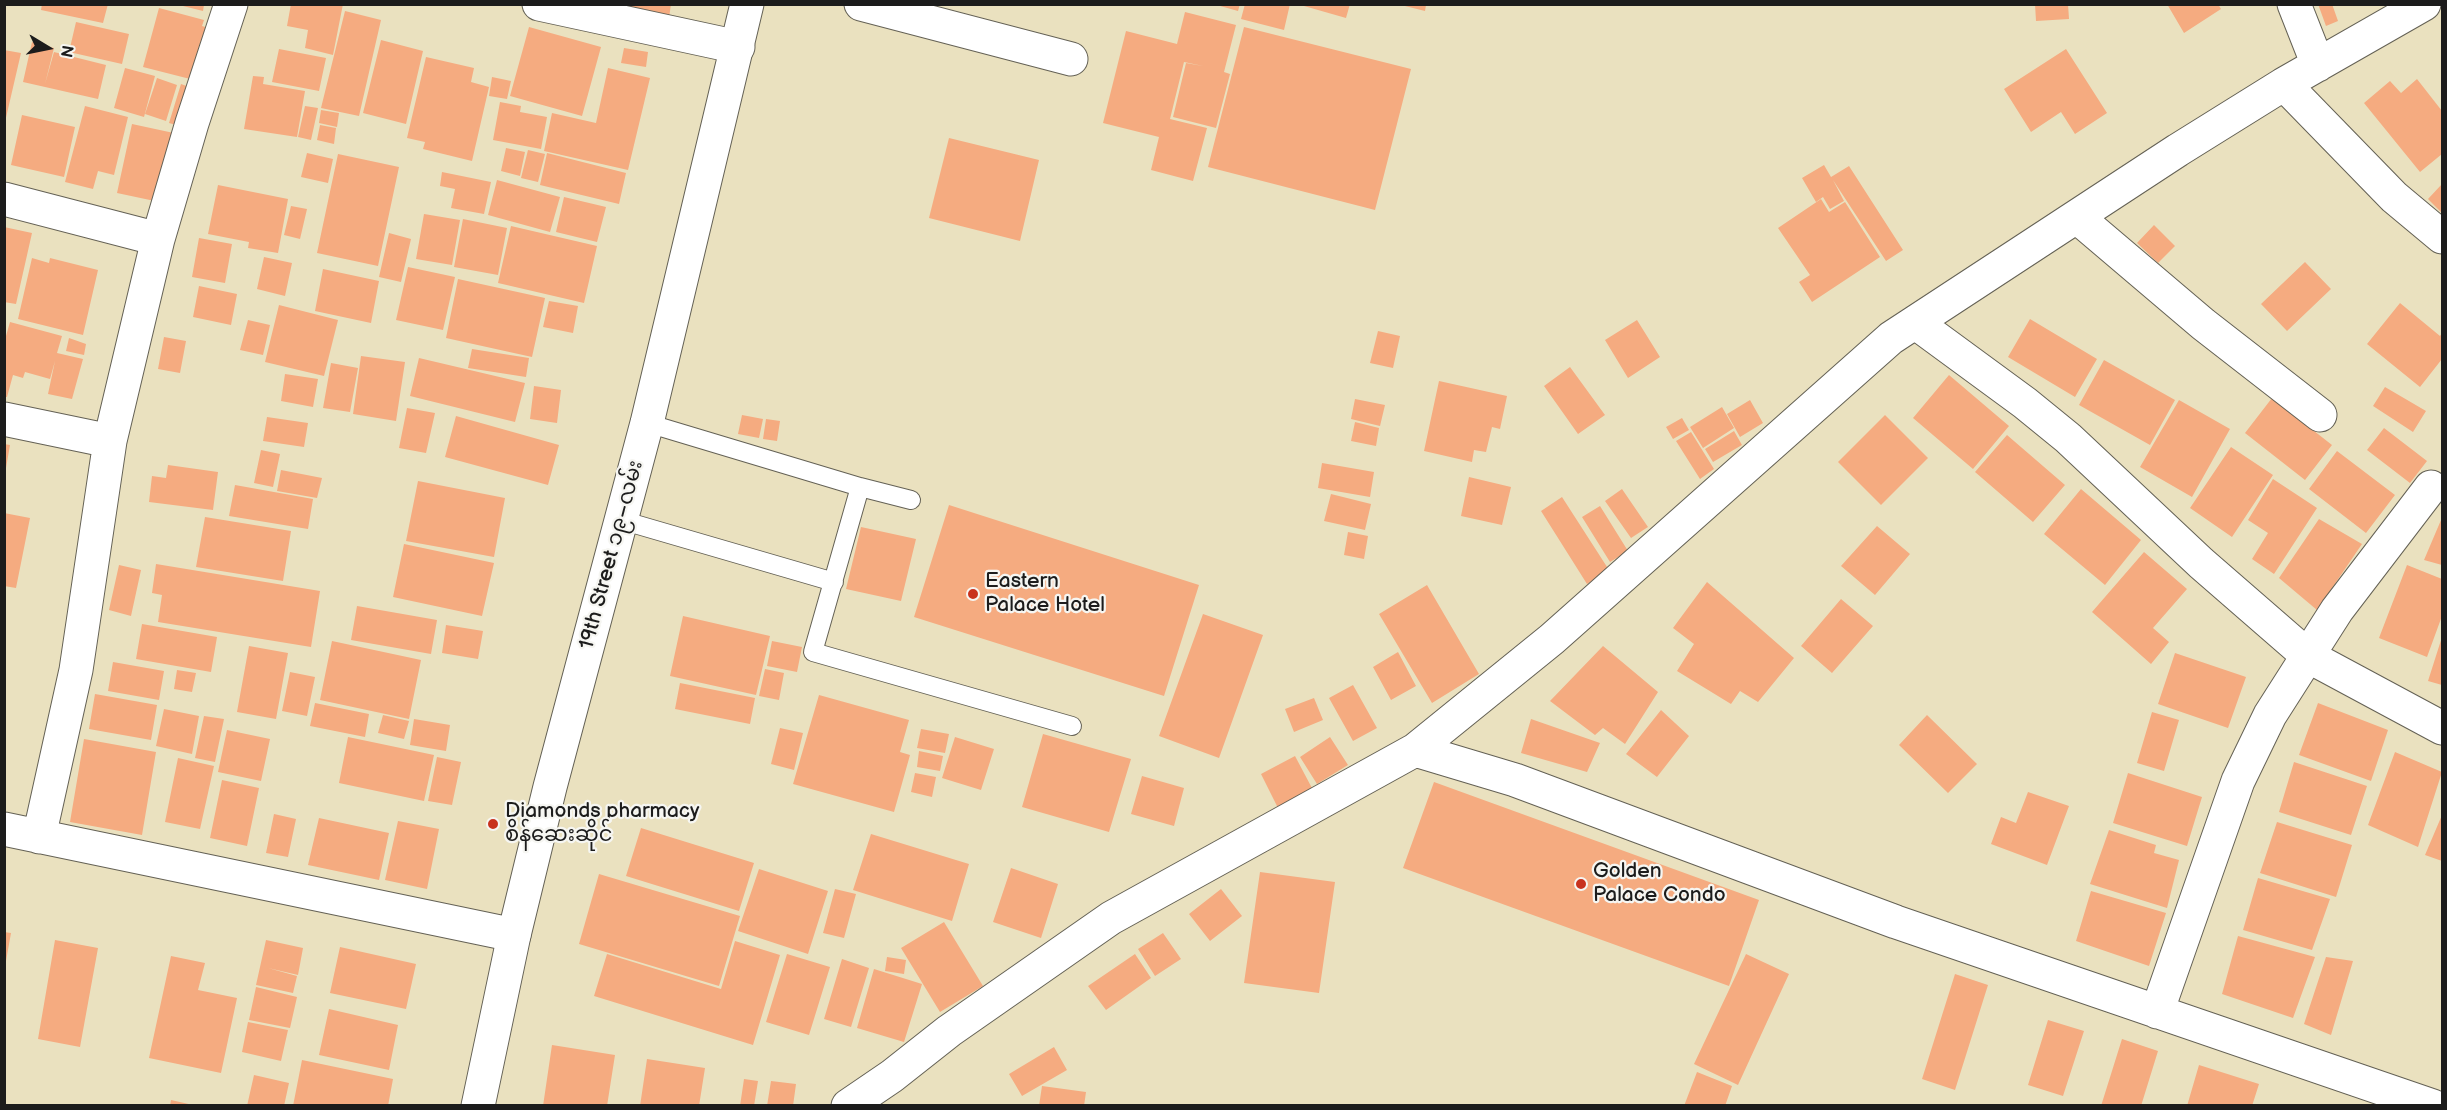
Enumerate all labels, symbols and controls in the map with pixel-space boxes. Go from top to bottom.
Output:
north arrow [18,18,78,78]
text: N [56,44,77,59]
street label: 19th Street ၁၉−လမ်း [575,458,649,652]
place label: Eastern Palace Hotel [985,569,1105,619]
marker: Eastern Palace Hotel [966,587,980,601]
place label: Diamonds pharmacy စိန်ဆေးဆိုင် [505,799,699,849]
marker: Diamonds pharmacy စိန်ဆေးဆိုင် [486,817,500,831]
place label: Golden Palace Condo [1593,859,1726,909]
marker: Golden Palace Condo [1574,877,1588,891]

